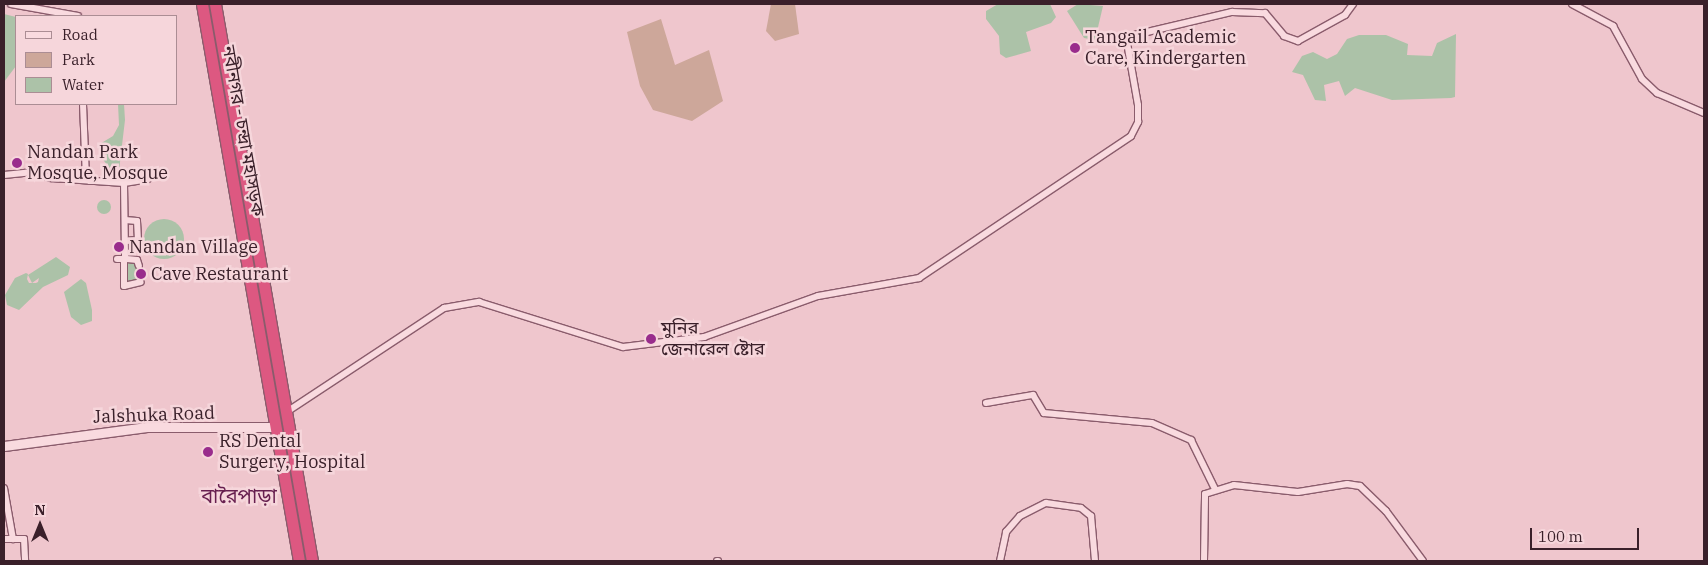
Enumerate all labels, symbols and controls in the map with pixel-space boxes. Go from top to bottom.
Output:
legend [15,15,178,105]
text: Road [62,25,98,44]
place label: Tangail Academic Care, Kindergarten [1085,27,1246,70]
marker: Tangail Academic Care, Kindergarten [1069,42,1081,54]
street label: নবীনগর - চন্দ্রা মহাসড়ক [217,44,269,218]
text: Park [62,50,95,69]
text: Water [62,75,104,94]
place label: Nandan Park Mosque, Mosque [27,142,168,184]
marker: Nandan Park Mosque, Mosque [11,157,23,169]
place label: Nandan Village [129,236,258,258]
marker: Nandan Village [113,241,125,253]
place label: Cave Restaurant [151,263,288,285]
marker: Cave Restaurant [135,268,147,280]
place label: মুনির জেনারেল ষ্টোর [661,318,765,360]
marker: মুনির জেনারেল ষ্টোর [645,333,657,345]
street label: Jalshuka Road [93,402,215,428]
place label: RS Dental Surgery, Hospital [219,431,365,474]
marker: RS Dental Surgery, Hospital [201,445,215,459]
district label: বারৈপাড়া [201,483,277,507]
north arrow [15,500,65,550]
text: N [34,501,46,519]
scale bar [1533,518,1642,550]
text: 100 m [1538,527,1583,546]

